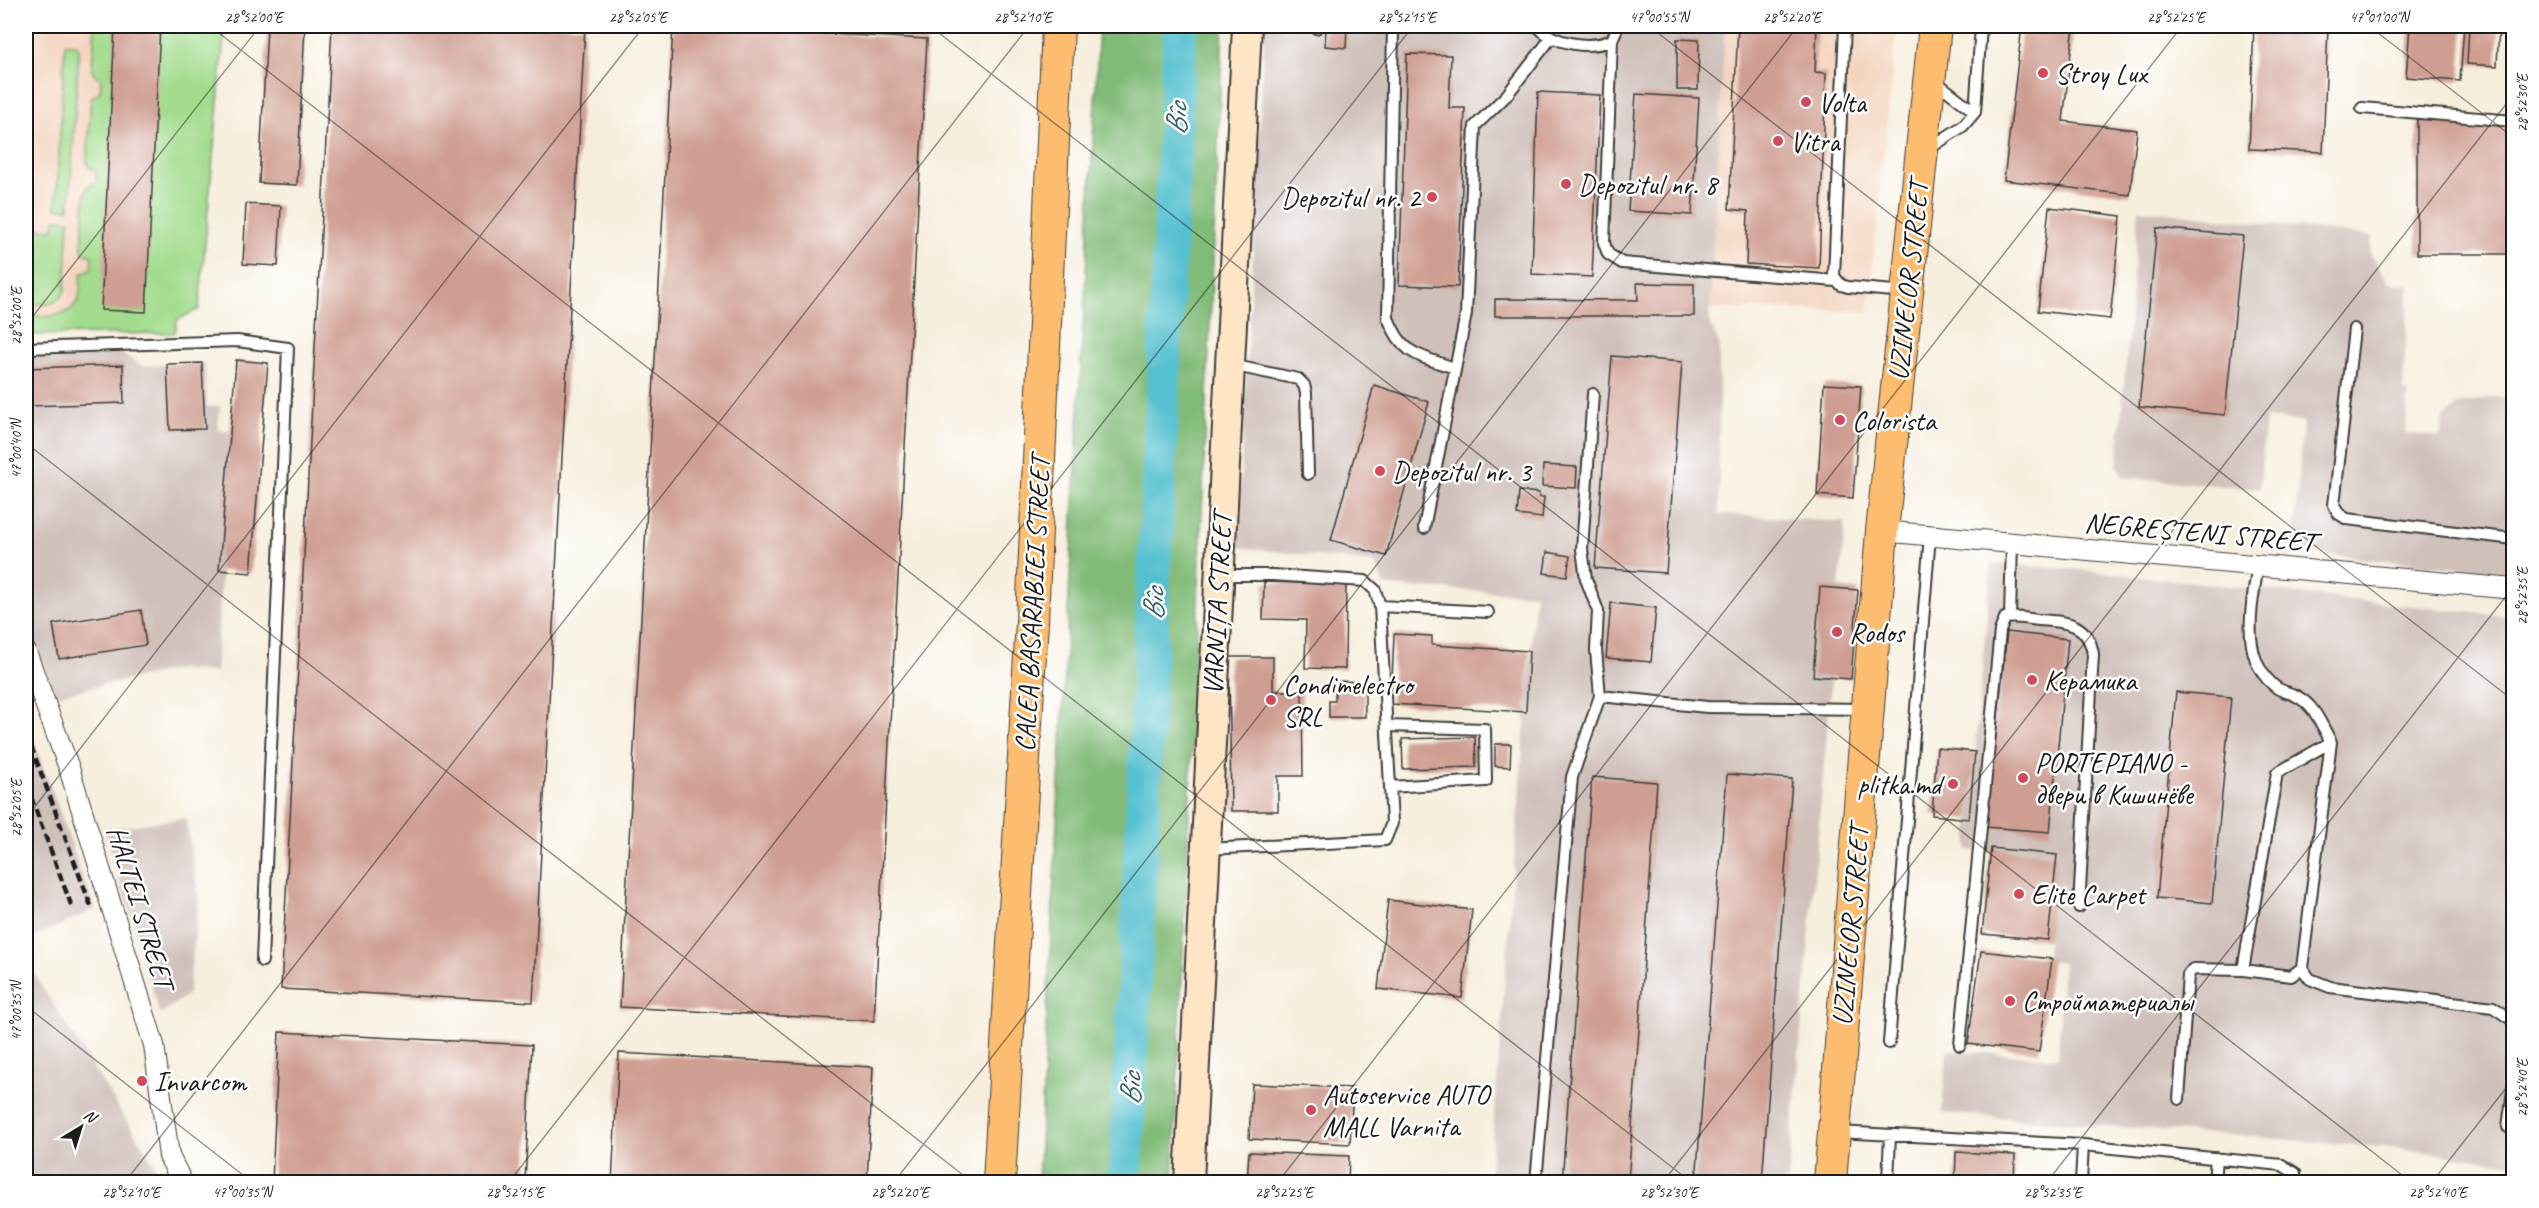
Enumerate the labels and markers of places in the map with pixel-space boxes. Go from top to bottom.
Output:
place label: Stroy Lux [2055,56,2149,91]
marker: Stroy Lux [2036,66,2050,80]
place label: Volta [1818,85,1868,120]
marker: Volta [1799,95,1813,109]
place label: Vitra [1790,124,1841,159]
marker: Vitra [1771,134,1785,148]
place label: Depozitul nr. 8 [1578,167,1720,202]
marker: Depozitul nr. 8 [1559,177,1573,191]
place label: Depozitul nr. 2 [1281,180,1422,215]
marker: Depozitul nr. 2 [1425,190,1439,204]
place label: Colorista [1852,403,1938,438]
marker: Colorista [1833,413,1847,427]
place label: Depozitul nr. 3 [1392,454,1534,489]
marker: Depozitul nr. 3 [1373,464,1387,478]
place label: Rodos [1849,615,1907,650]
marker: Rodos [1830,625,1844,639]
place label: Керамика [2044,663,2138,698]
place label: Condimelectro SRL [1283,667,1416,734]
marker: Керамика [2025,673,2039,687]
marker: Condimelectro SRL [1264,693,1278,707]
place label: PORTEPIANO - двери в Кишинёве [2035,745,2195,812]
place label: plitka.md [1858,767,1945,802]
marker: PORTEPIANO - двери в Кишинёве [2016,771,2030,785]
marker: plitka.md [1946,777,1960,791]
place label: Elite Carpet [2031,877,2147,912]
marker: Elite Carpet [2012,887,2026,901]
place label: Стройматериалы [2022,984,2195,1019]
marker: Стройматериалы [2003,994,2017,1008]
place label: Invarcom [154,1064,248,1099]
marker: Invarcom [135,1074,149,1088]
place label: Autoservice AUTO MALL Varnita [1323,1077,1492,1144]
marker: Autoservice AUTO MALL Varnita [1304,1103,1318,1117]

